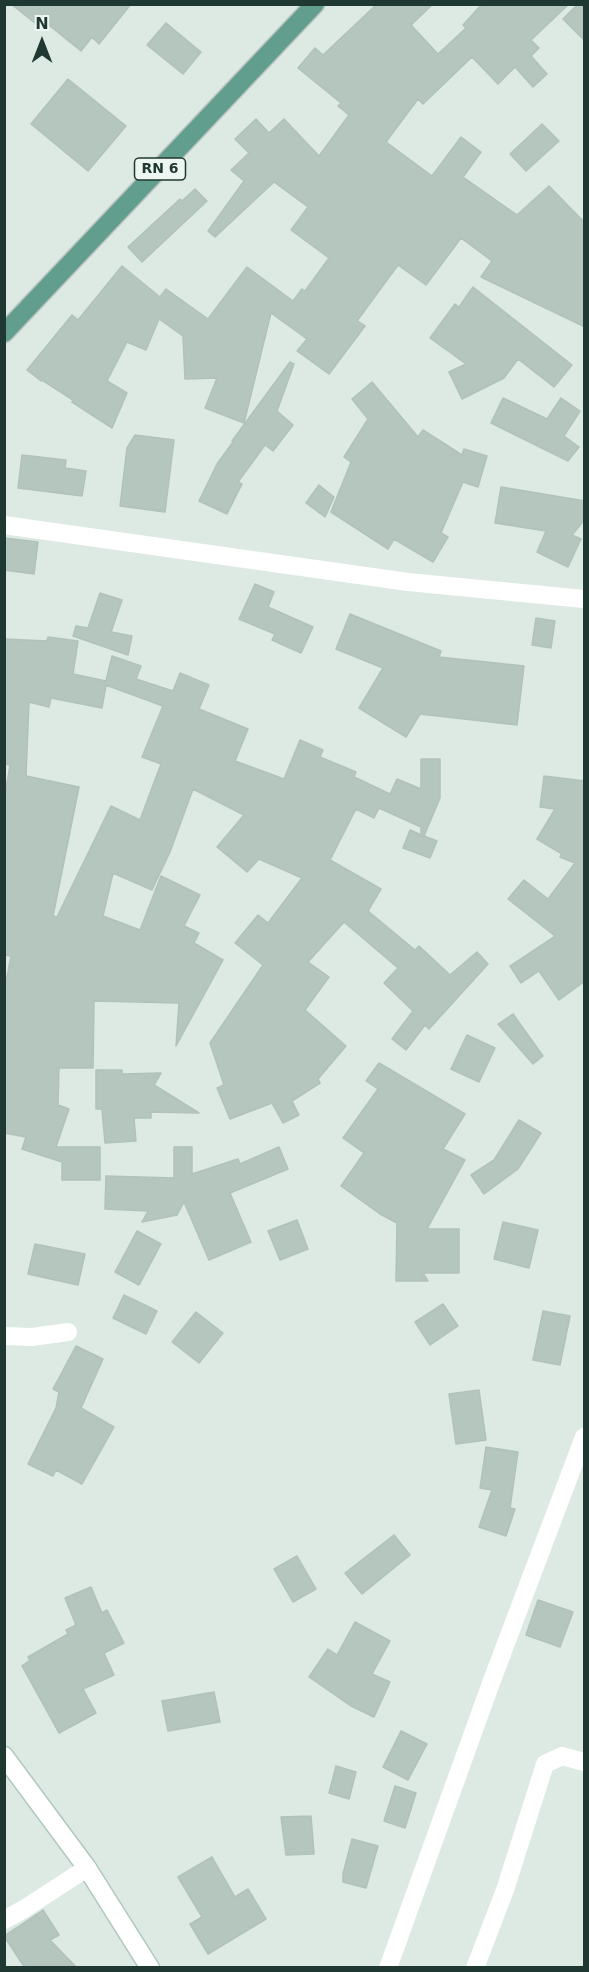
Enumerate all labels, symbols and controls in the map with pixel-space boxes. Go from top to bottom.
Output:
north arrow [12,12,72,72]
text: N [35,14,49,33]
road number: RN 6 [134,158,186,180]

